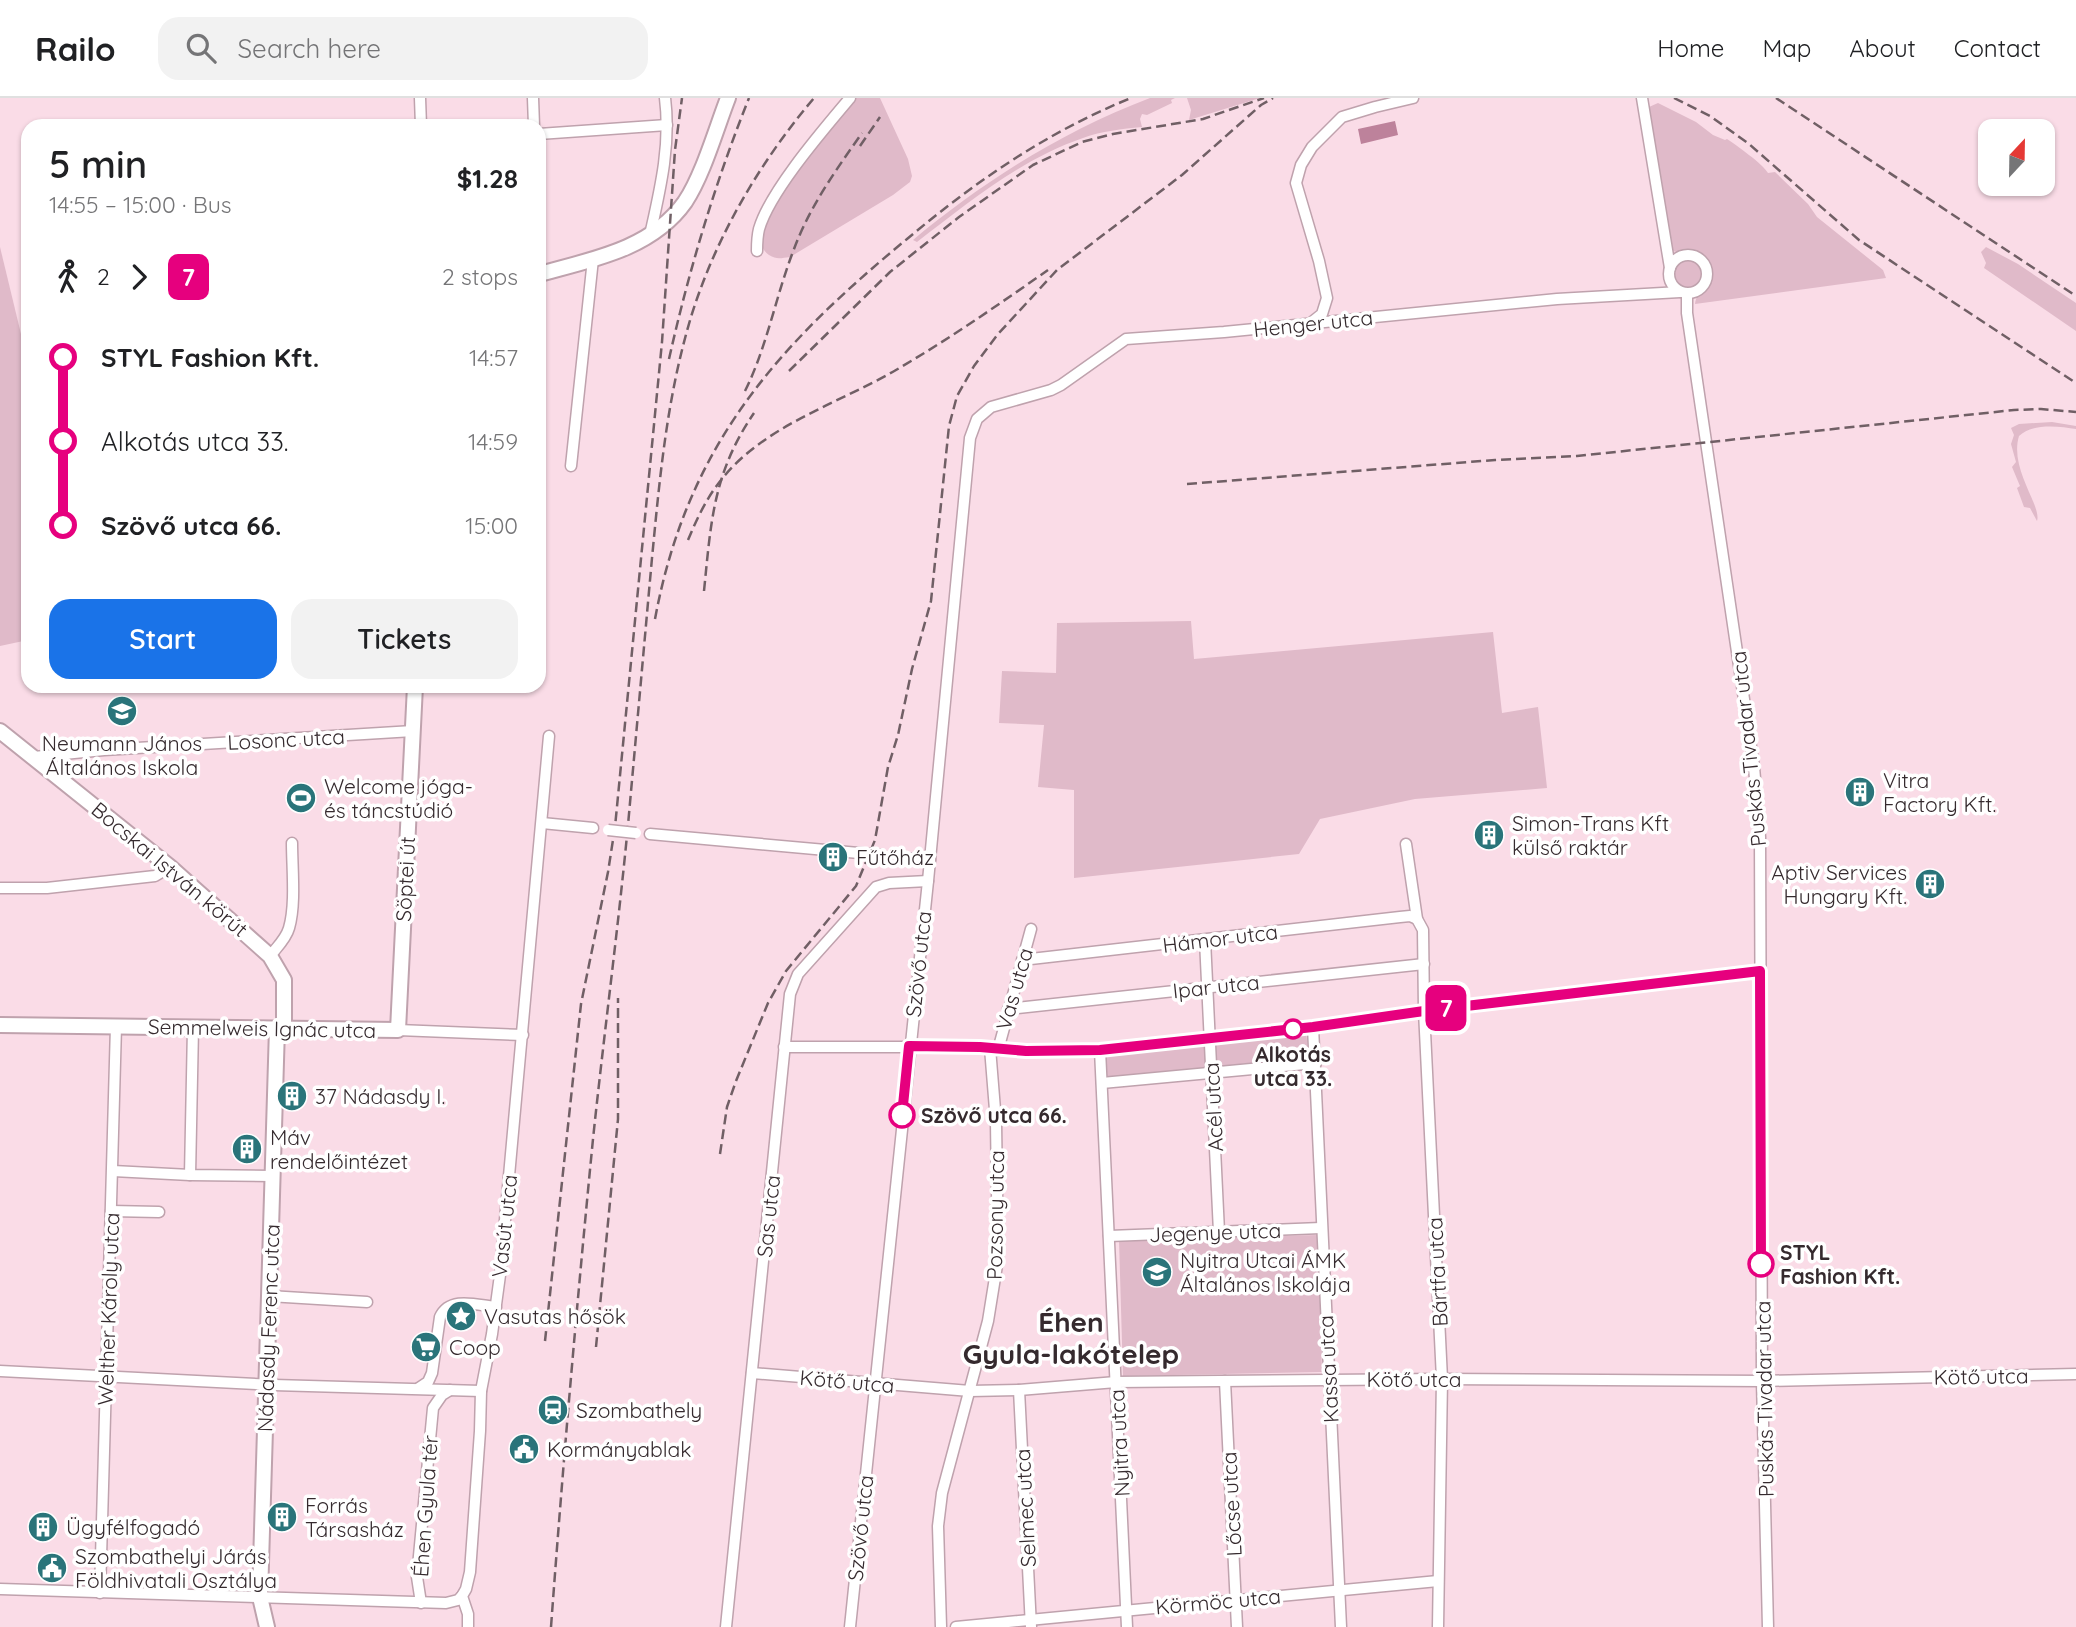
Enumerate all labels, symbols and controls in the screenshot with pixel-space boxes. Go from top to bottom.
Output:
search box [158,17,648,80]
text: Railo [35,28,116,69]
icon: search [182,29,220,67]
text: Search here [238,32,381,65]
text: Home [1657,33,1724,63]
text: Map [1762,33,1811,63]
text: About [1849,33,1916,63]
text: Contact [1954,33,2041,63]
north arrow [1978,119,2054,196]
map controls [1978,119,2055,196]
text: 5 min [49,140,147,188]
text: $1.28 [457,162,518,195]
text: 14:55 – 15:00 · Bus [49,190,232,219]
icon: walk [49,258,87,296]
icon: forward [120,258,158,296]
text: 2 [97,262,110,291]
text: 7 [182,262,195,292]
text: 2 stops [442,262,518,291]
street label: Henger utca [1252,304,1374,342]
text: STYL Fashion Kft. [101,341,319,374]
text: 14:57 [469,343,518,372]
text: Alkotás utca 33. [101,425,288,458]
text: 14:59 [468,427,518,456]
text: Szövő utca 66. [101,509,281,542]
text: 15:00 [465,511,518,540]
button: Start [49,599,277,679]
button: Tickets [291,599,518,679]
street label: Puskás Tivadar utca [1725,650,1771,848]
school or university icon: Neumann János Általános Iskola [105,694,139,728]
street label: Losonc utca [227,723,345,755]
place label: Neumann János Általános Iskola [42,730,202,780]
place label: Vitra Factory Kft. [1883,767,1996,817]
place label: Welcome jóga- és táncstúdió [324,773,473,823]
building icon: Vitra Factory Kft. [1843,775,1877,809]
sports icon: Welcome jóga- és táncstúdió [284,781,318,815]
street label: Bocskai István körút [87,796,253,942]
place label: Simon-Trans Kft külső raktár [1512,810,1669,860]
building icon: Simon-Trans Kft külső raktár [1472,818,1506,852]
street label: Söptei út [390,836,420,922]
building icon: Fűtőház [816,840,850,874]
place label: Fűtőház [856,844,934,870]
place label: Aptiv Services Hungary Kft. [1771,859,1907,909]
building icon: Aptiv Services Hungary Kft. [1913,867,1947,901]
street label: Szövő utca [900,910,936,1018]
street label: Hámor utca [1161,918,1279,958]
street label: Vas utca [990,945,1038,1033]
street label: Ipar utca [1171,969,1261,1003]
line badge: 7 [1423,985,1469,1031]
text: 7 [1439,993,1453,1023]
street label: Semmelweis Ignác utca [148,1013,376,1043]
marker: Alkotás utca 33. [1283,1019,1303,1039]
place label: Alkotás utca 33. [1254,1041,1332,1091]
street label: Acél utca [1198,1062,1228,1152]
building icon: 37 Nádasdy I. [275,1079,309,1113]
place label: 37 Nádasdy I. [315,1083,445,1109]
marker: Szövő utca 66. [889,1102,915,1128]
place label: Szövő utca 66. [921,1102,1067,1128]
place label: Máv rendelőintézet [270,1124,408,1174]
building icon: Máv rendelőintézet [230,1132,264,1166]
street label: Pozsony utca [981,1150,1009,1280]
street label: Vasút utca [486,1173,522,1279]
street label: Sas utca [751,1174,785,1258]
street label: Welther Károly utca [92,1212,124,1406]
street label: Jegenye utca [1148,1217,1282,1247]
street label: Bártfa utca [1421,1217,1453,1327]
street label: Nádasdy Ferenc utca [251,1224,285,1432]
place label: STYL Fashion Kft. [1780,1239,1900,1289]
place label: Nyitra Utcai ÁMK Általános Iskolája [1180,1247,1351,1297]
marker: STYL Fashion Kft. [1748,1251,1774,1277]
school or university icon: Nyitra Utcai ÁMK Általános Iskolája [1140,1255,1174,1289]
place icon: Vasutas hősök [444,1299,478,1333]
street label: Puskás Tivadar utca [1749,1301,1779,1497]
place label: Vasutas hősök [484,1303,626,1329]
district label: Éhen Gyula-lakótelep [963,1304,1179,1371]
street label: Kassa utca [1312,1314,1344,1424]
supermarket icon: Coop [409,1330,443,1364]
place label: Coop [449,1334,501,1360]
street label: Kötő utca [1933,1362,2029,1390]
street label: Kötő utca [799,1364,895,1398]
street label: Kötő utca [1367,1366,1461,1392]
street label: Nyitra utca [1103,1389,1135,1497]
station icon: Szombathely [536,1393,570,1427]
place label: Szombathely [576,1397,702,1423]
public building icon: Kormányablak [507,1432,541,1466]
street label: Éhen Gyula tér [407,1434,443,1578]
place label: Kormányablak [547,1436,692,1462]
street label: Selmec utca [1009,1448,1041,1568]
street label: Lőcse utca [1215,1451,1247,1557]
street label: Szövő utca [842,1474,878,1582]
place label: Forrás Társasház [305,1492,404,1542]
building icon: Forrás Társasház [265,1500,299,1534]
building icon: Ügyfélfogadó [26,1510,60,1544]
place label: Ügyfélfogadó [66,1514,200,1540]
place label: Szombathelyi Járás Földhivatali Osztálya [75,1543,277,1593]
public building icon: Szombathelyi Járás Földhivatali Osztálya [35,1551,69,1585]
street label: Körmöc utca [1154,1583,1282,1619]

